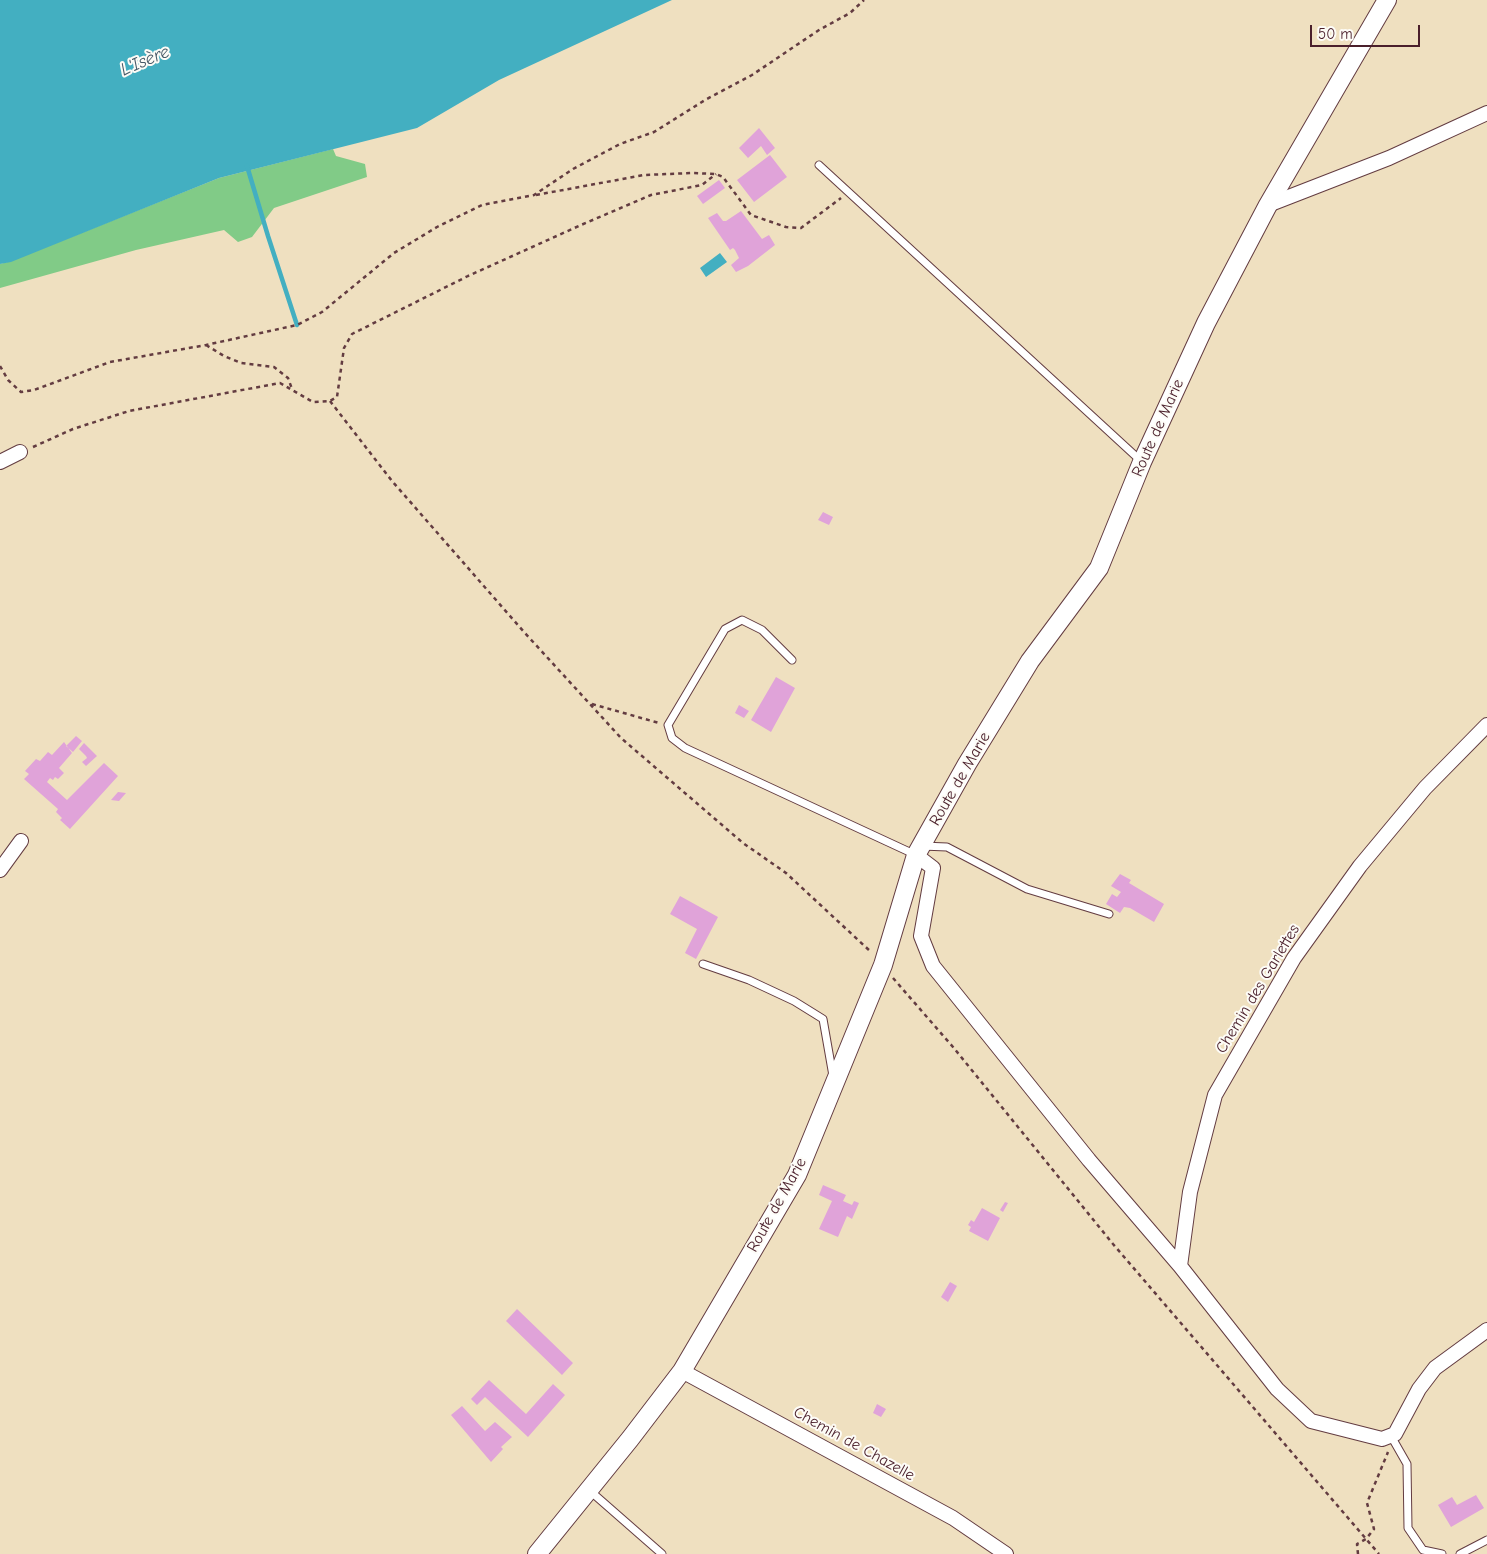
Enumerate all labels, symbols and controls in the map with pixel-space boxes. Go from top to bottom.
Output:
scale bar [1312,15,1422,47]
text: 50 m [1318,25,1353,43]
water label: L'Isère [117,41,173,81]
street label: Route de Marie [1128,376,1188,480]
street label: Route de Marie [925,729,995,829]
street label: Chemin des Garlettes [1212,921,1304,1057]
street label: Route de Marie [743,1154,811,1256]
street label: Chemin de Chazelle [790,1403,918,1485]

